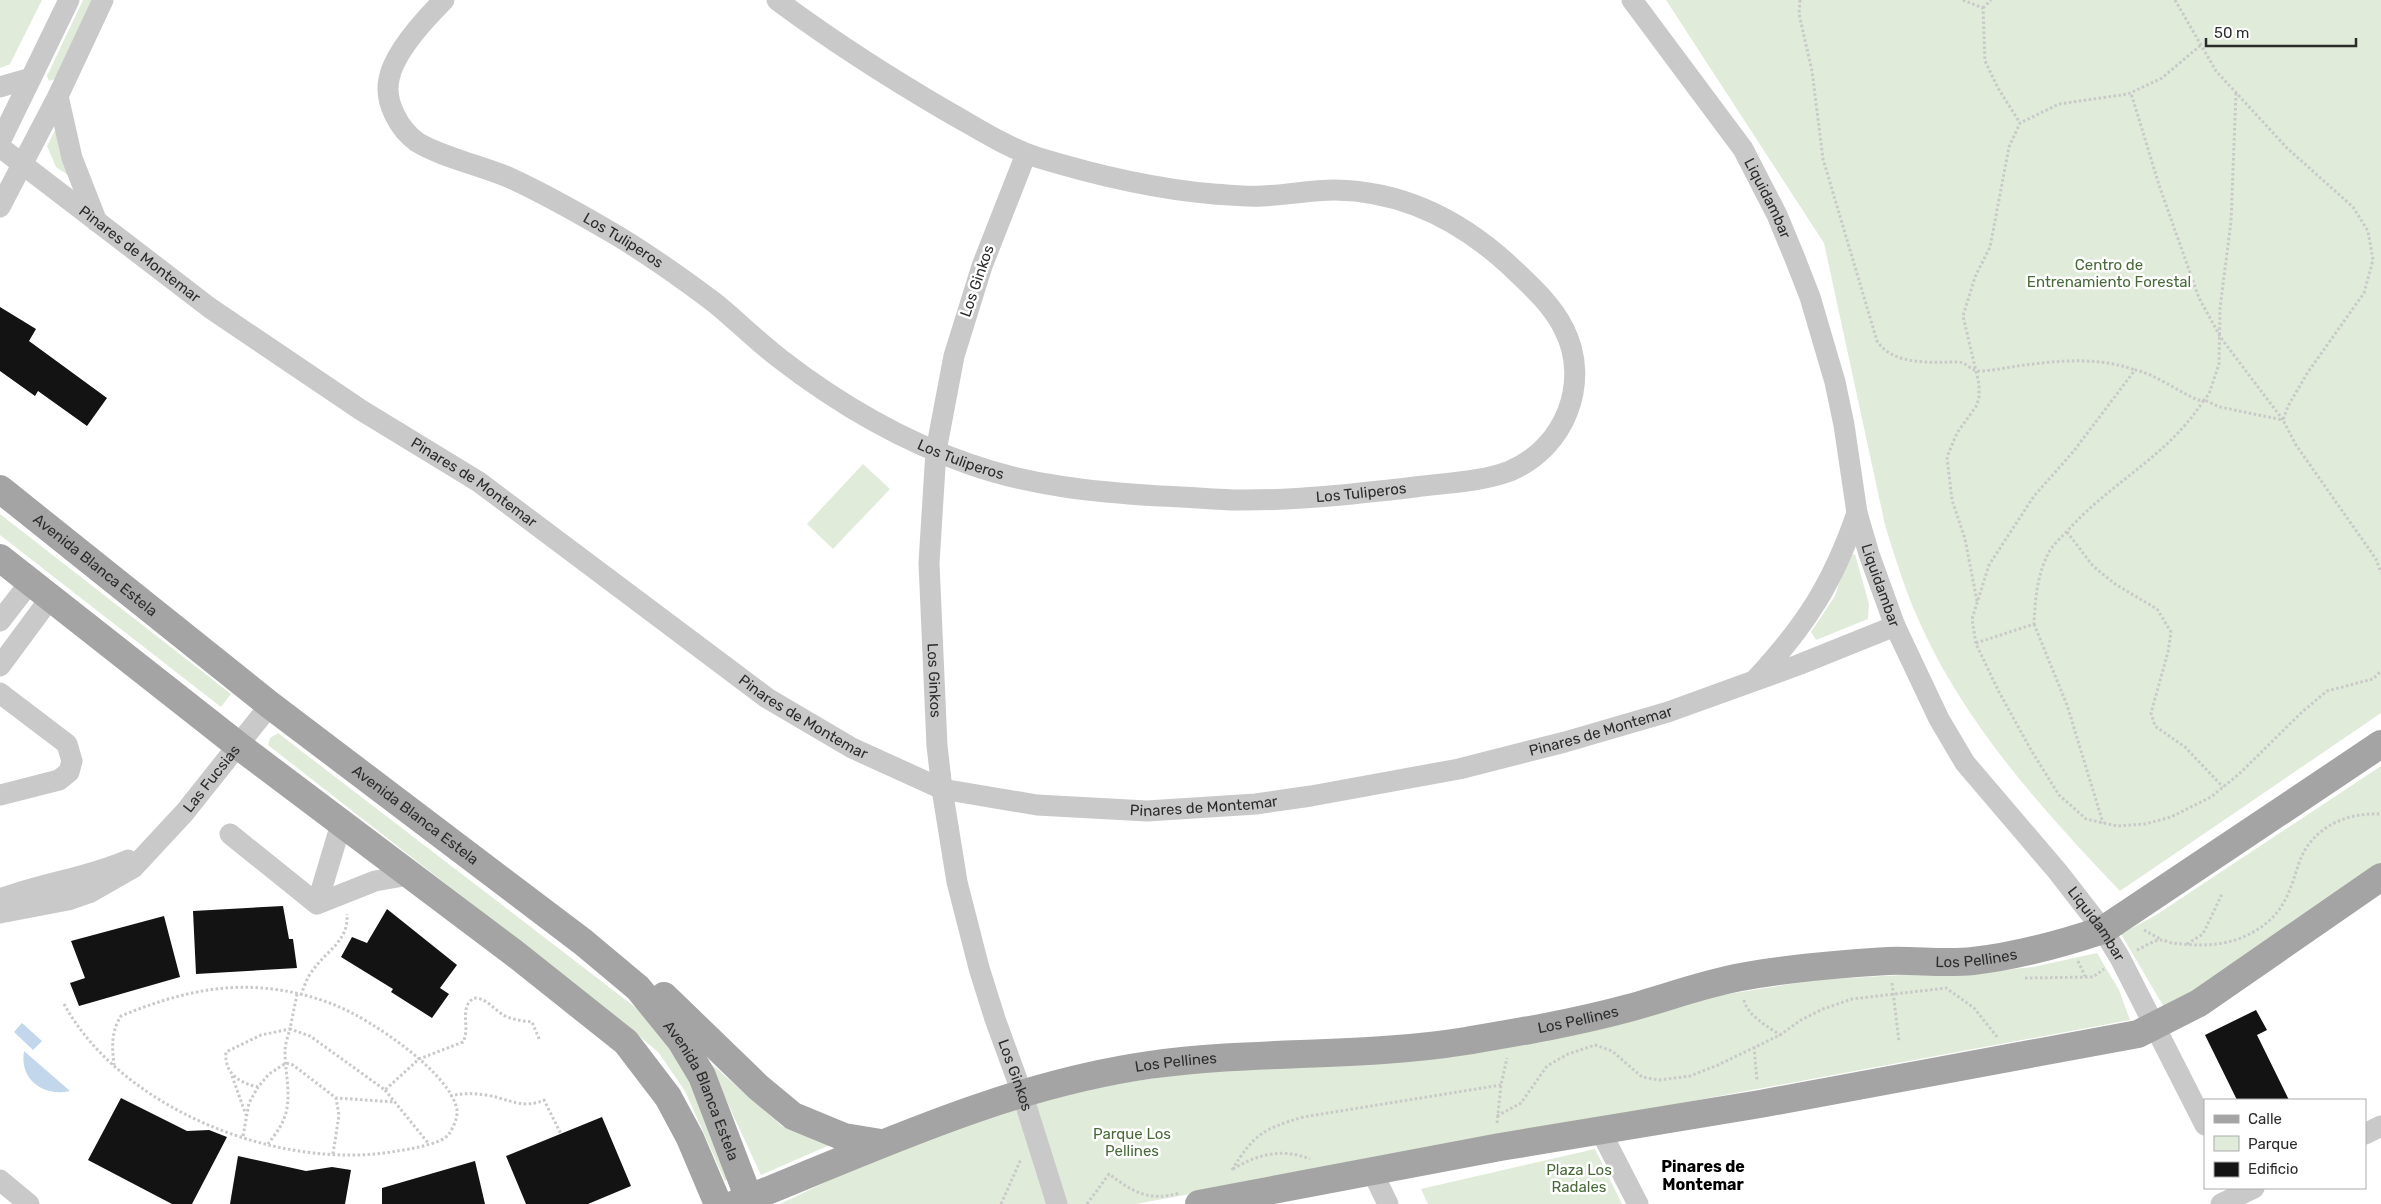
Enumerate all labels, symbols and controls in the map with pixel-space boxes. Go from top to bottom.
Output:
scale bar [2206,15,2356,47]
text: 50 m [2214,24,2249,42]
street label: Liquidambar [1740,155,1795,241]
street label: Pinares de Montemar [75,202,204,306]
street label: Los Tuliperos [580,209,667,272]
street label: Los Ginkos [956,242,998,319]
park label: Centro de Entrenamiento Forestal [2027,256,2191,291]
street label: Pinares de Montemar [408,434,541,531]
street label: Los Tuliperos [915,435,1006,483]
street label: Los Tuliperos [1315,479,1408,506]
street label: Avenida Blanca Estela [30,510,161,620]
street label: Liquidambar [1857,542,1904,630]
street label: Los Ginkos [924,643,945,719]
street label: Pinares de Montemar [735,671,871,763]
street label: Pinares de Montemar [1527,702,1675,760]
street label: Las Fucsias [179,741,244,816]
street label: Avenida Blanca Estela [348,761,482,869]
street label: Pinares de Montemar [1129,792,1279,820]
street label: Liquidambar [2064,883,2129,965]
street label: Los Pellines [1935,945,2019,971]
street label: Los Pellines [1536,1002,1621,1037]
street label: Avenida Blanca Estela [659,1017,743,1163]
street label: Los Ginkos [994,1037,1036,1113]
street label: Los Pellines [1134,1049,1218,1076]
legend [2204,1099,2366,1189]
text: Calle [2248,1110,2282,1128]
park label: Parque Los Pellines [1093,1125,1171,1160]
text: Parque [2248,1135,2298,1153]
district label: Pinares de Montemar [1661,1157,1745,1194]
text: Edificio [2248,1160,2298,1178]
park label: Plaza Los Radales [1546,1161,1612,1196]

